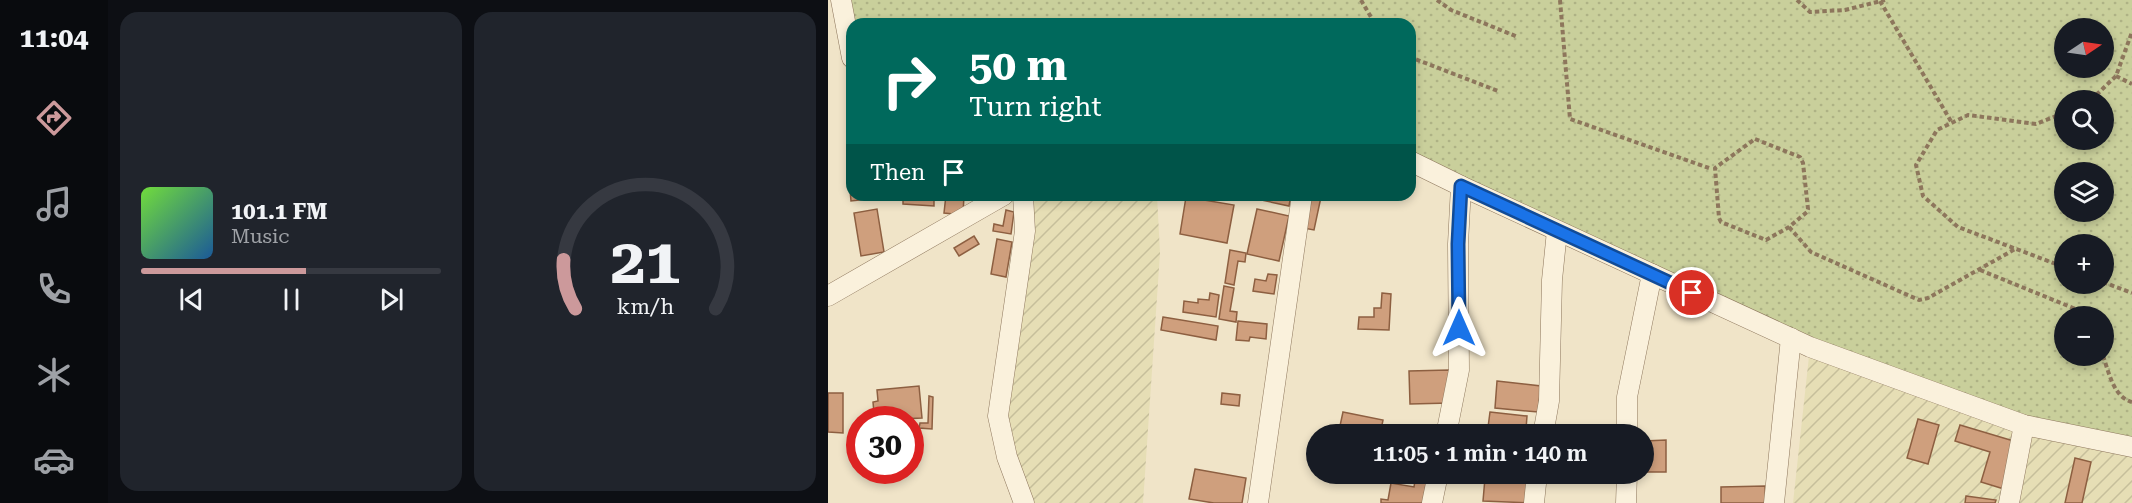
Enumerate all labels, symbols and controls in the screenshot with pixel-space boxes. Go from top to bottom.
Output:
north arrow [2054,18,2114,78]
map controls [2054,18,2114,366]
text: 11:04 [20,22,88,54]
text: 50 m [969,41,1067,90]
icon: right [870,42,948,120]
button: search [2054,90,2114,150]
text: Turn right [969,91,1102,123]
icon: directions [33,97,75,139]
icon: arrive [937,156,970,189]
text: Then [870,160,925,185]
button: layers [2054,162,2114,222]
icon: music [33,183,75,225]
text: 101.1 FM [231,199,328,224]
text: Music [231,224,290,248]
text: 21 [610,225,680,298]
button: + [2054,234,2114,294]
pin [1666,267,1717,318]
icon: phone [33,268,75,310]
icon: arrive [1675,276,1708,309]
icon: previous [175,283,208,316]
icon: pause [275,283,308,316]
icon: next [375,283,408,316]
text: km/h [616,294,674,319]
position arrow [1427,296,1491,360]
button: − [2054,306,2114,366]
icon: climate [33,354,75,396]
speed limit sign: 30 [846,406,924,484]
icon: car [33,439,75,481]
text: 11:05 · 1 min · 140 m [1373,441,1587,466]

